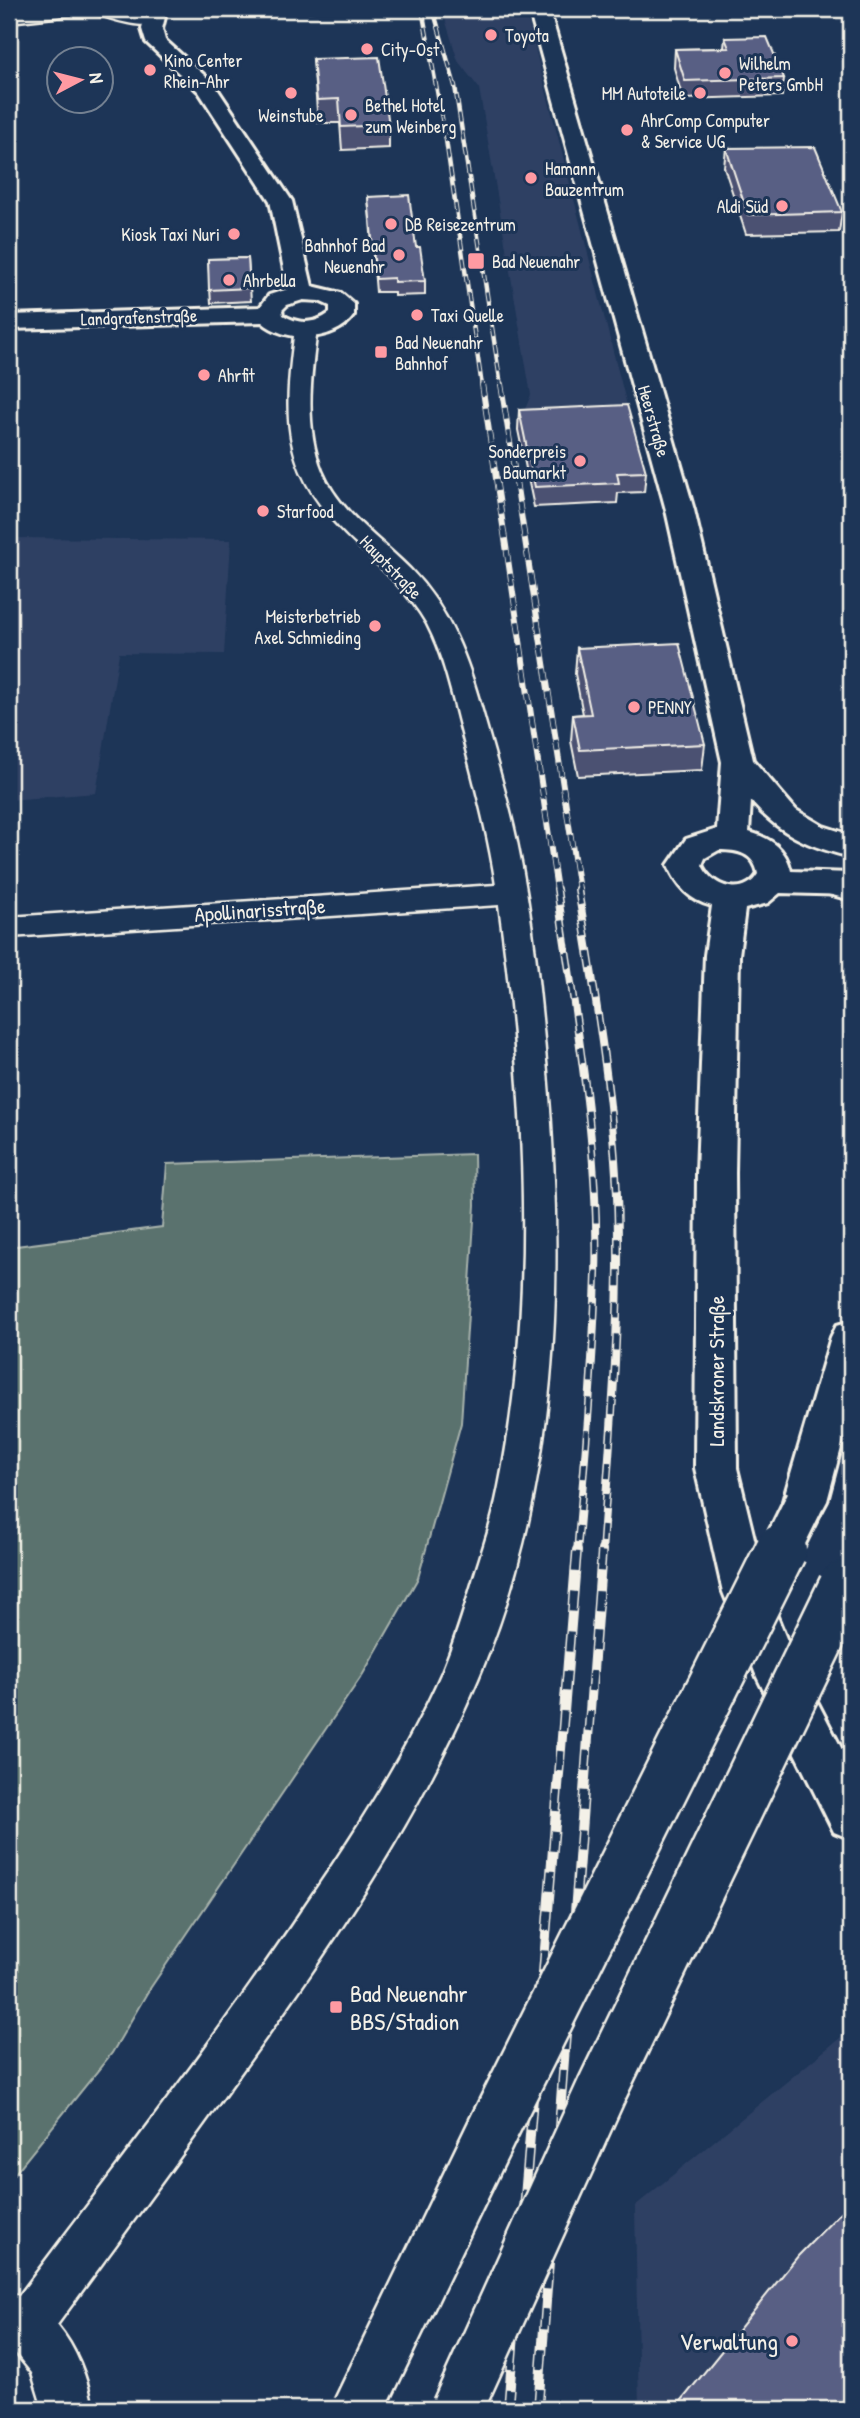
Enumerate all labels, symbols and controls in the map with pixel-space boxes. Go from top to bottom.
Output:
place label: Toyota [505,23,549,48]
marker: Toyota [483,27,499,43]
place label: City-Ost [381,37,440,62]
marker: City-Ost [359,41,375,57]
north arrow [46,46,116,116]
place label: Kino Center Rhein-Ahr [164,48,242,94]
place label: Wilhelm Peters GmbH [739,51,823,97]
marker: Kino Center Rhein-Ahr [142,62,158,78]
marker: Wilhelm Peters GmbH [717,65,733,81]
text: N [83,71,110,85]
place label: MM Autoteile [602,81,686,106]
marker: Weinstube [283,85,299,101]
marker: MM Autoteile [692,85,708,101]
place label: Bethel Hotel zum Weinberg [365,93,456,139]
place label: Weinstube [258,103,324,128]
marker: Bethel Hotel zum Weinberg [343,107,359,123]
place label: AhrComp Computer & Service UG [641,108,770,154]
marker: AhrComp Computer & Service UG [619,122,635,138]
place label: Hamann Bauzentrum [545,156,624,202]
marker: Hamann Bauzentrum [523,170,539,186]
place label: Aldi Süd [717,194,768,219]
marker: Aldi Süd [774,198,790,214]
place label: DB Reisezentrum [405,212,516,237]
marker: DB Reisezentrum [383,216,399,232]
place label: Kiosk Taxi Nuri [121,222,220,247]
marker: Kiosk Taxi Nuri [226,226,242,242]
place label: Bahnhof Bad Neuenahr [305,233,385,279]
marker: Bahnhof Bad Neuenahr [391,247,407,263]
place label: Bad Neuenahr [492,249,580,274]
marker: Bad Neuenahr [466,251,486,271]
place label: Ahrbella [243,268,296,293]
marker: Ahrbella [221,272,237,288]
street label: Landgrafenstraße [80,302,198,332]
place label: Taxi Quelle [431,303,504,328]
marker: Taxi Quelle [409,307,425,323]
place label: Bad Neuenahr Bahnhof [395,330,483,376]
marker: Bad Neuenahr Bahnhof [373,344,389,360]
place label: Ahrfit [218,363,255,388]
marker: Ahrfit [196,367,212,383]
street label: Heerstraße [632,382,676,460]
place label: Sonderpreis Baumarkt [488,439,567,485]
marker: Sonderpreis Baumarkt [572,453,588,469]
place label: Starfood [277,499,333,524]
marker: Starfood [255,503,271,519]
street label: Hauptstraße [354,529,428,605]
place label: Meisterbetrieb Axel Schmieding [255,604,361,650]
marker: Meisterbetrieb Axel Schmieding [367,618,383,634]
place label: PENNY [648,695,692,720]
marker: PENNY [626,699,642,715]
street label: Apollinarisstraße [194,891,326,929]
street label: Landskroner Straße [702,1296,731,1446]
place label: Bad Neuenahr BBS/Stadion [350,1977,468,2037]
marker: Bad Neuenahr BBS/Stadion [328,1999,344,2015]
place label: Verwaltung [679,2325,778,2357]
marker: Verwaltung [784,2333,800,2349]

